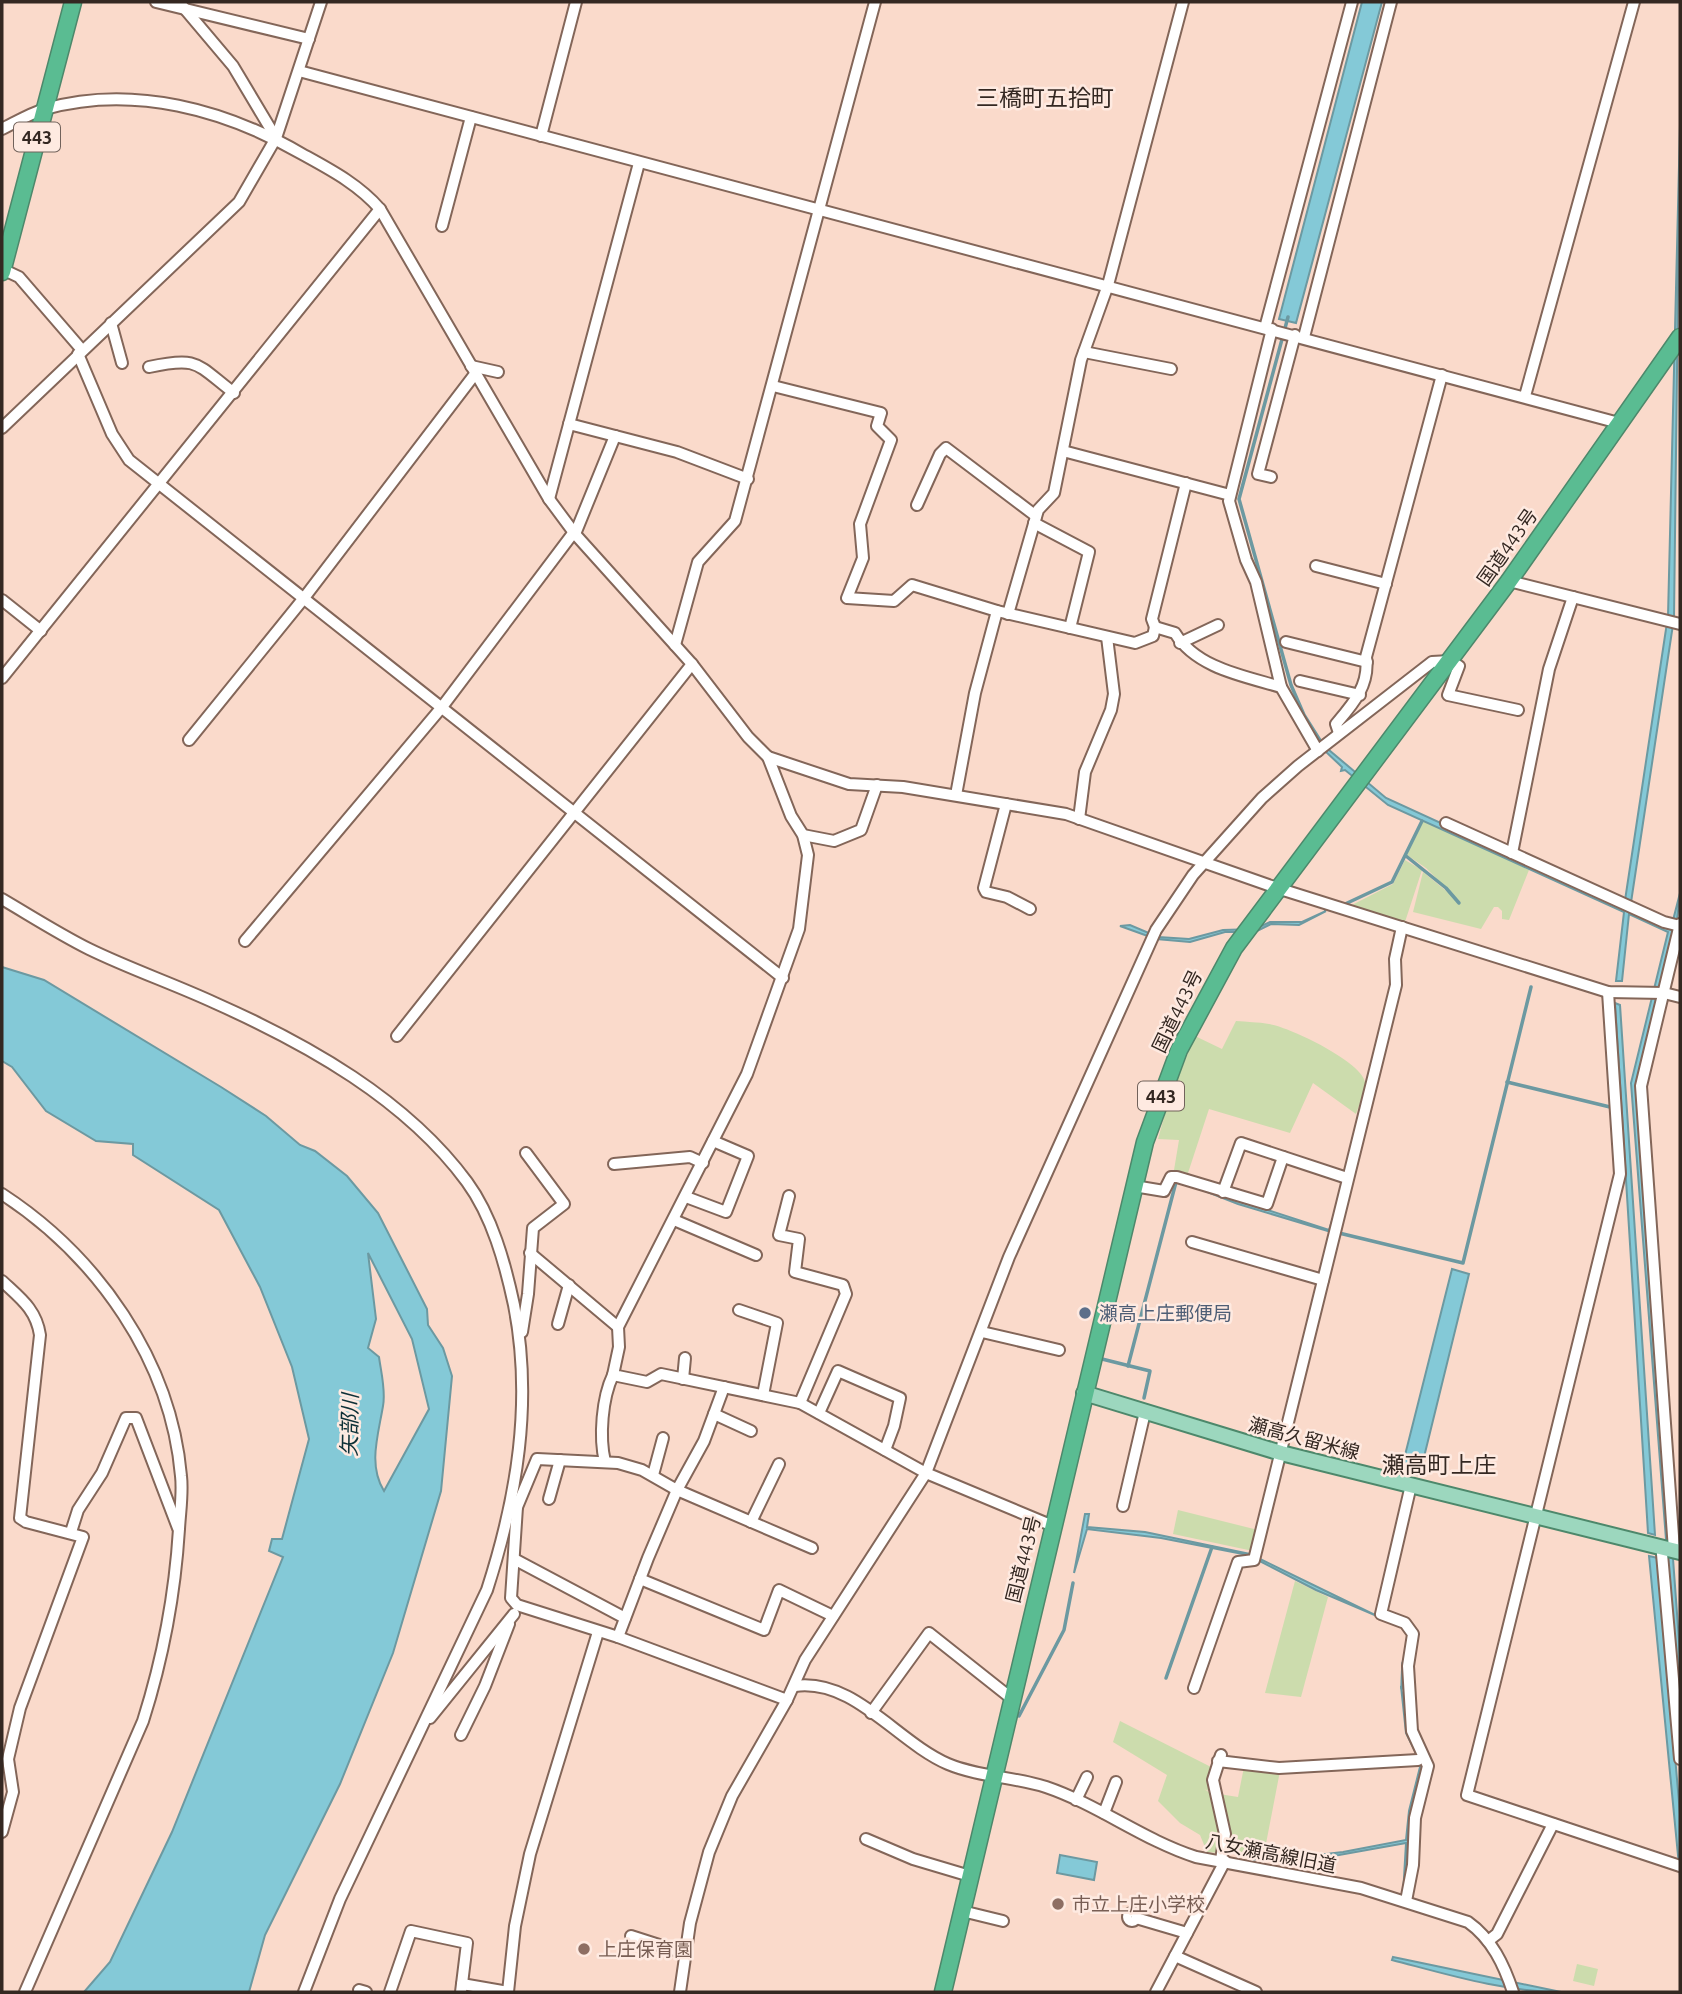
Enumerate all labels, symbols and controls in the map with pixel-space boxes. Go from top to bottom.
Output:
district label: 三橋町五拾町 [976,85,1114,110]
road number: 443 [14,122,60,152]
street label: 国道443号 [1472,504,1542,590]
street label: 国道443号 [1148,966,1206,1056]
road number: 443 [1138,1082,1184,1111]
place label: 瀬高上庄郵便局 [1099,1302,1232,1324]
marker: 瀬高上庄郵便局 [1077,1305,1093,1321]
water label: 矢部川 [336,1391,362,1457]
street label: 瀬高久留米線 [1246,1413,1362,1463]
district label: 瀬高町上庄 [1382,1452,1497,1477]
street label: 国道443号 [1002,1513,1044,1605]
street label: 八女瀬高線旧道 [1204,1830,1338,1876]
place label: 市立上庄小学校 [1072,1893,1205,1915]
marker: 市立上庄小学校 [1050,1896,1066,1912]
place label: 上庄保育園 [598,1938,693,1960]
marker: 上庄保育園 [576,1941,592,1957]

